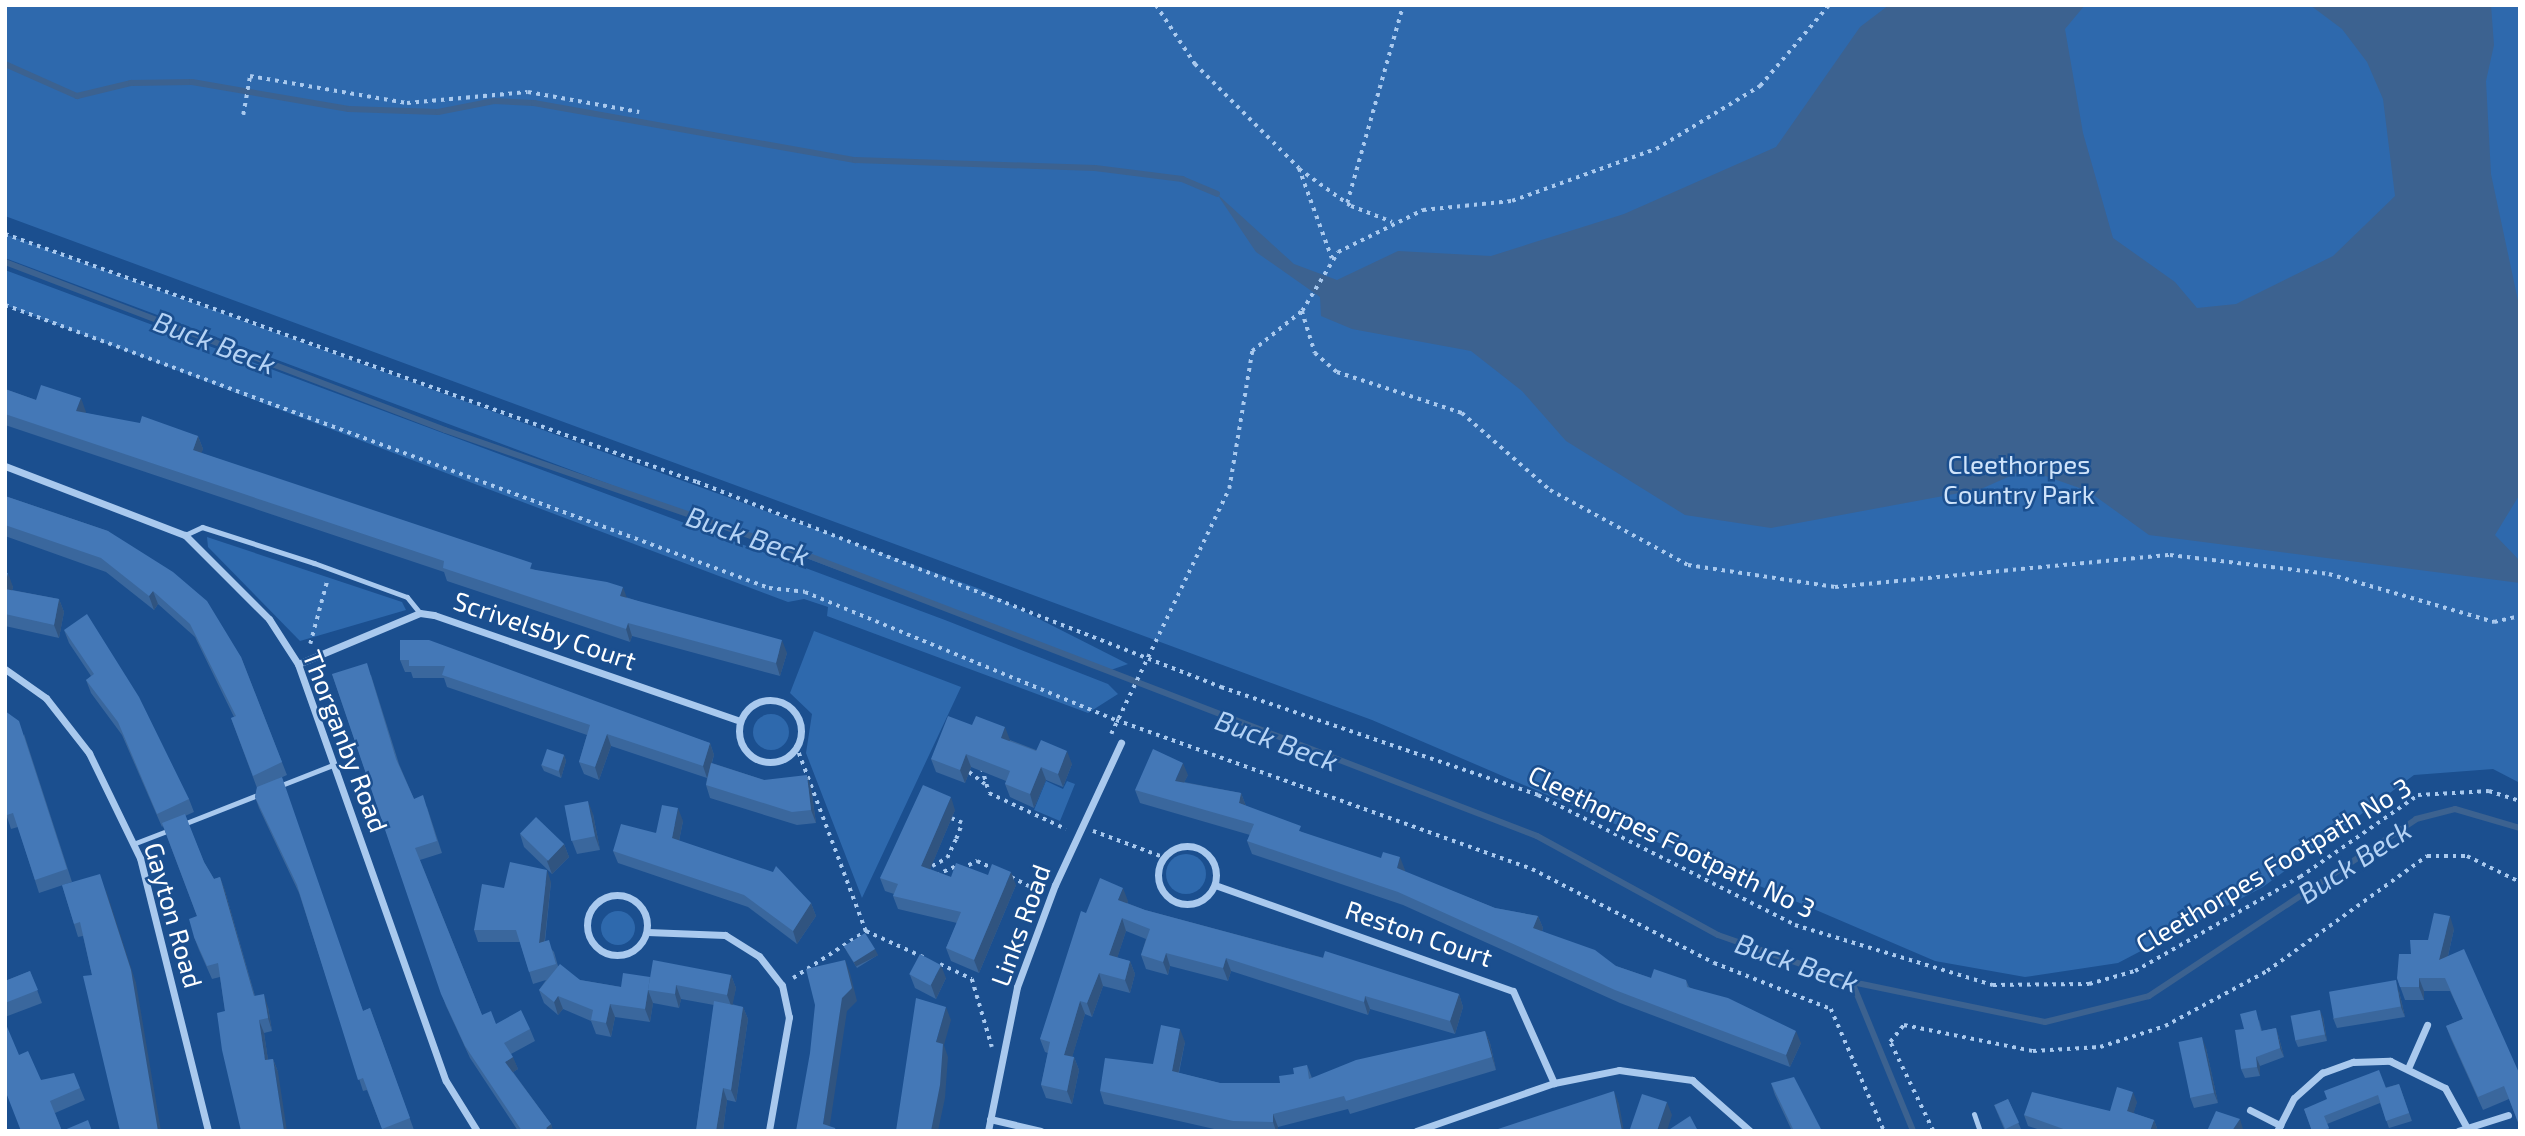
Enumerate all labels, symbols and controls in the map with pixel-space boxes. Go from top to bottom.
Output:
water label: Buck Beck [149,303,281,381]
park label: Cleethorpes Country Park [1943,448,2095,510]
water label: Buck Beck [682,498,814,572]
street label: Scrivelsby Court [449,584,641,676]
street label: Thorganby Road [297,645,395,837]
water label: Buck Beck [1211,702,1343,778]
street label: Cleethorpes Footpath No 3 [1523,758,1821,924]
street label: Cleethorpes Footpath No 3 [2130,770,2416,960]
water label: Buck Beck [2291,812,2417,910]
street label: Gayton Road [138,839,210,991]
street label: Links Road [984,860,1056,990]
street label: Reston Court [1341,893,1497,973]
water label: Buck Beck [1731,925,1863,999]

